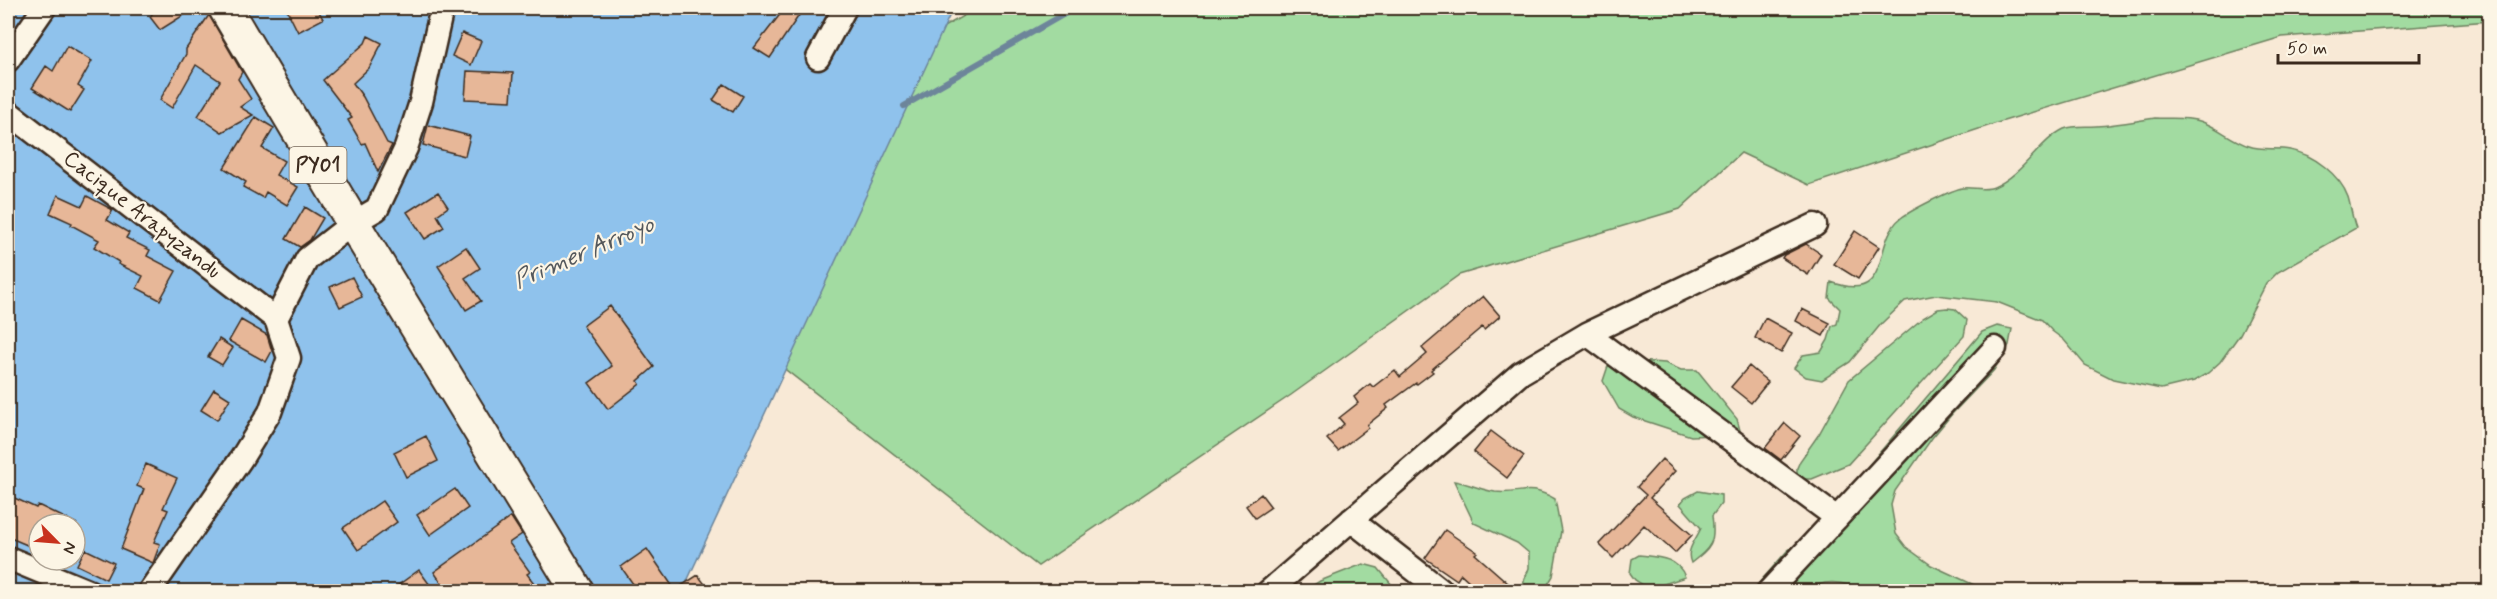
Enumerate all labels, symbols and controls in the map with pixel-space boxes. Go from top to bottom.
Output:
scale bar [2278,27,2419,65]
text: 50 m [2287,37,2327,61]
street label: Cacique Arapyzandu [57,145,227,285]
road number: PY01 [290,147,346,183]
water label: Primer Arroyo [509,209,660,296]
north arrow [27,512,87,572]
text: N [57,538,81,557]

